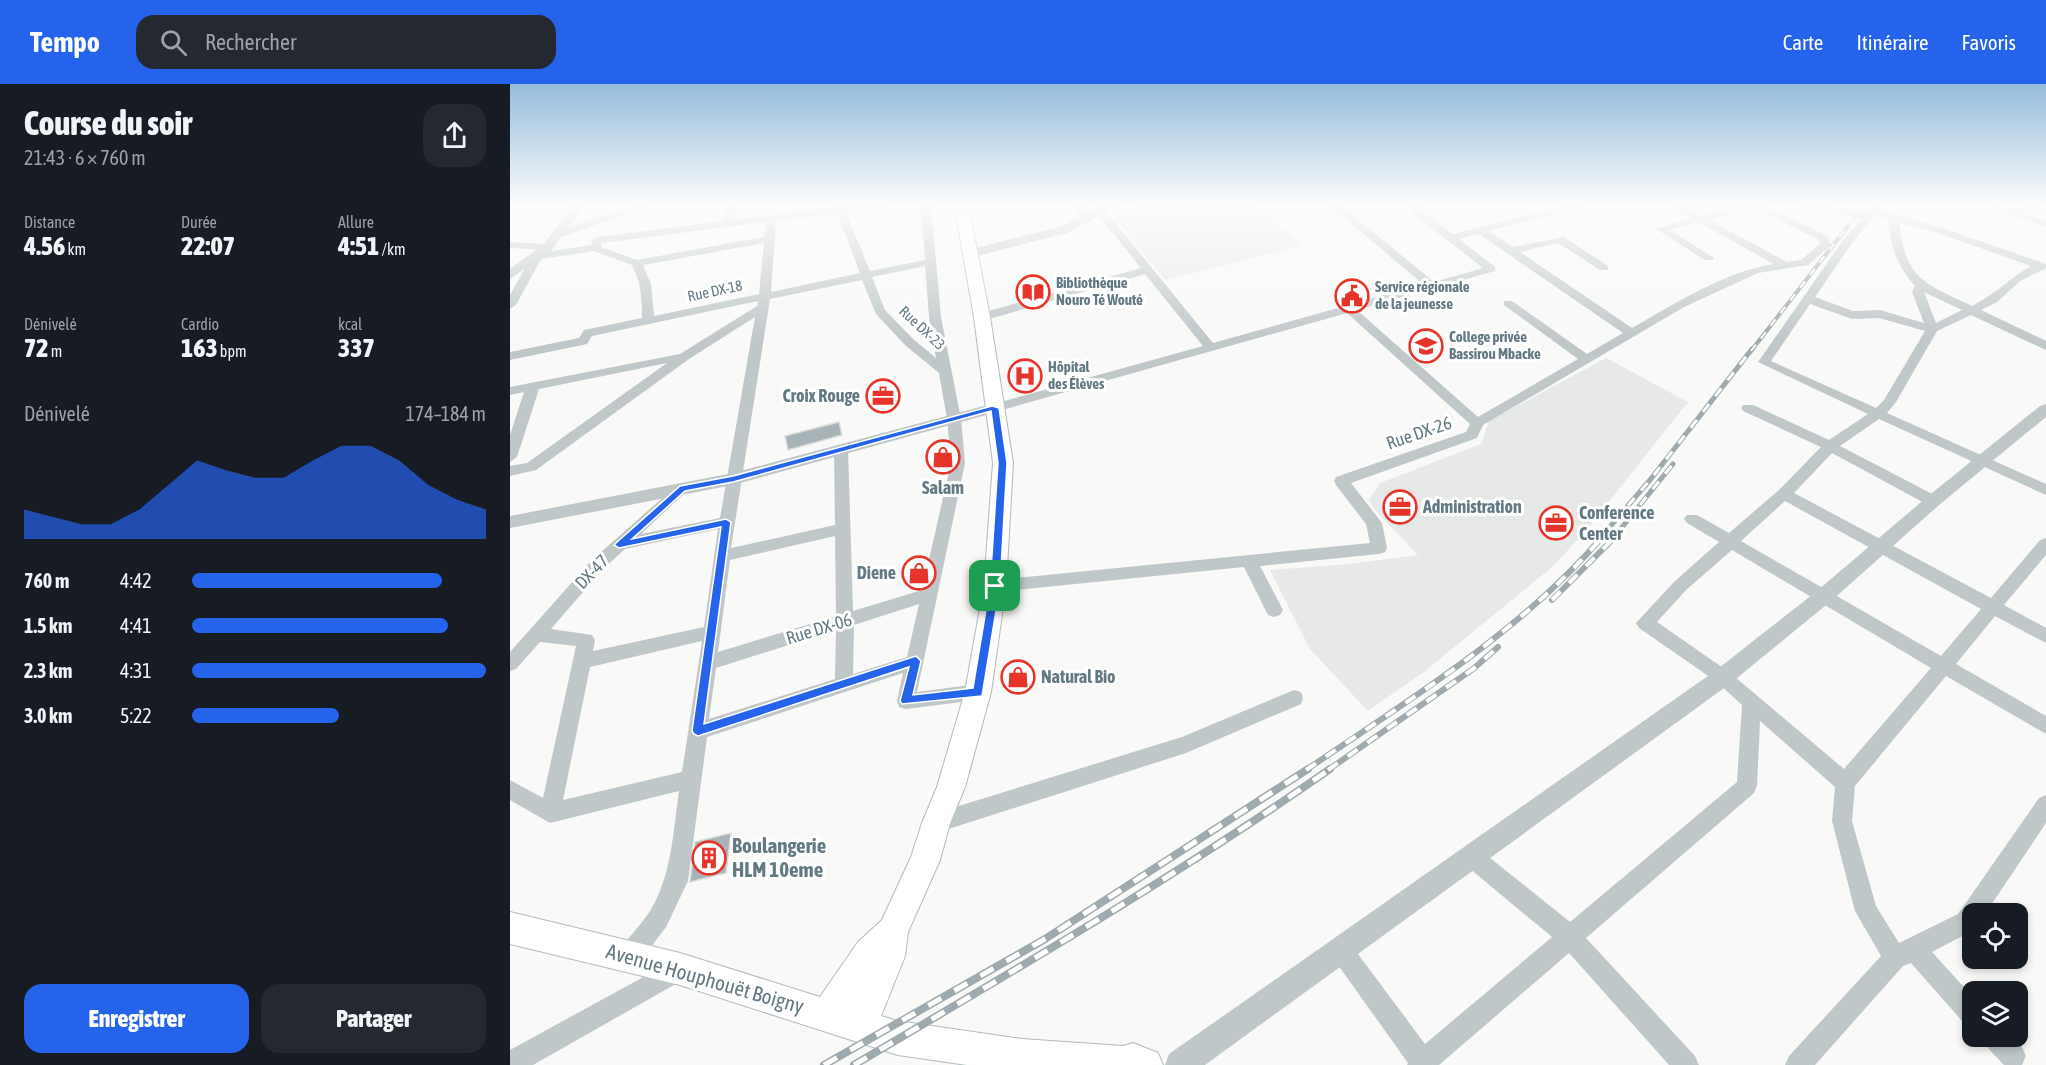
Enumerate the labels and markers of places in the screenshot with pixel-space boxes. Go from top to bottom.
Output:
library icon: Bibliothèque Nouro Té Wouté [1015,274,1051,310]
place label: Bibliothèque Nouro Té Wouté [1056,274,1143,308]
public building icon: Service régionale de la jeunesse [1334,278,1370,314]
place label: Service régionale de la jeunesse [1375,278,1470,312]
school or university icon: College privée Bassirou Mbacke [1408,328,1444,364]
place label: College privée Bassirou Mbacke [1449,328,1541,362]
hospital icon: Hôpital des Élèves [1007,358,1043,394]
place label: Hôpital des Élèves [1048,358,1105,392]
office icon: Croix Rouge [865,378,901,414]
place label: Croix Rouge [783,385,860,406]
shop icon: Salam [925,439,961,475]
place label: Salam [922,477,964,498]
office icon: Administration [1382,489,1418,525]
place label: Administration [1422,496,1522,517]
place label: Conference Center [1579,502,1654,544]
office icon: Conference Center [1538,505,1574,541]
shop icon: Diene [901,555,937,591]
pin [969,560,1020,611]
place label: Diene [857,562,896,583]
shop icon: Natural Bio [1000,659,1036,695]
place label: Natural Bio [1041,666,1116,687]
place label: Boulangerie HLM 10eme [732,833,826,881]
building icon: Boulangerie HLM 10eme [691,840,727,876]

